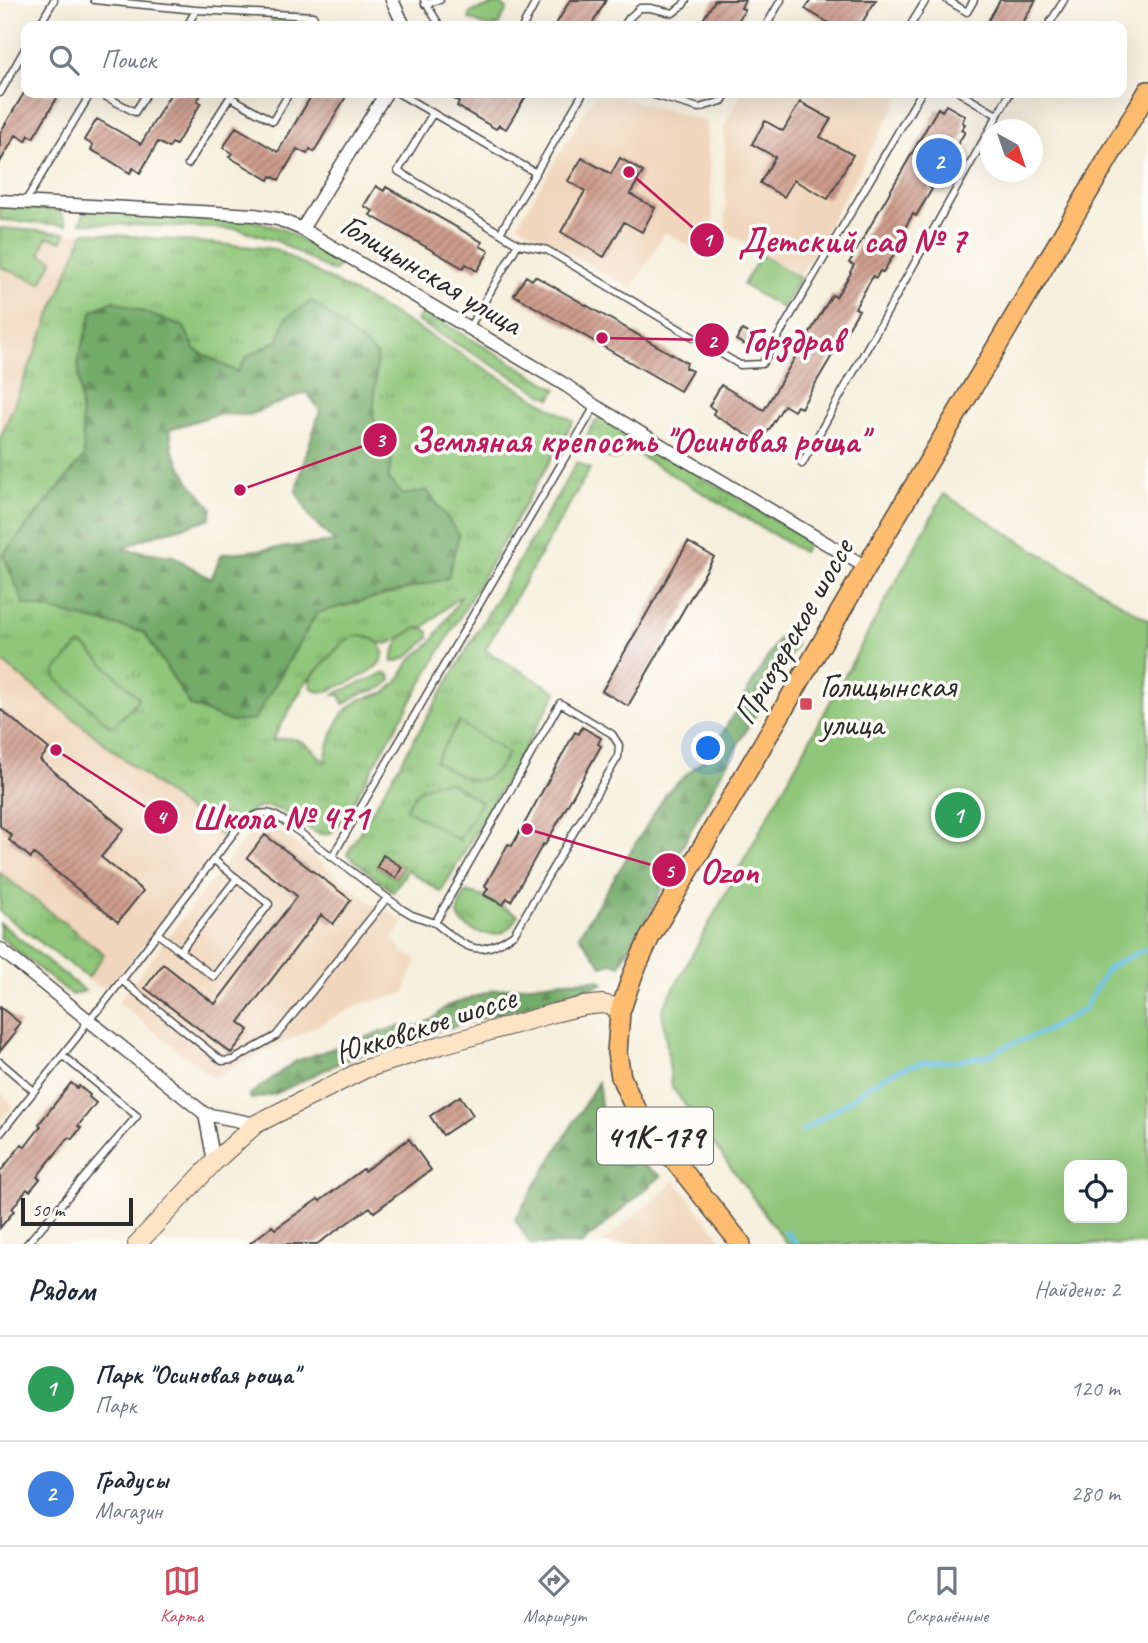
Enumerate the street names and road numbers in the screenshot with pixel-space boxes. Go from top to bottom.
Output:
street label: Голицынская улица [333,203,531,345]
street label: Приозерское шоссе [723,529,864,732]
street label: Юкковское шоссе [330,975,523,1074]
road number: 41К-179 [597,1107,713,1164]

